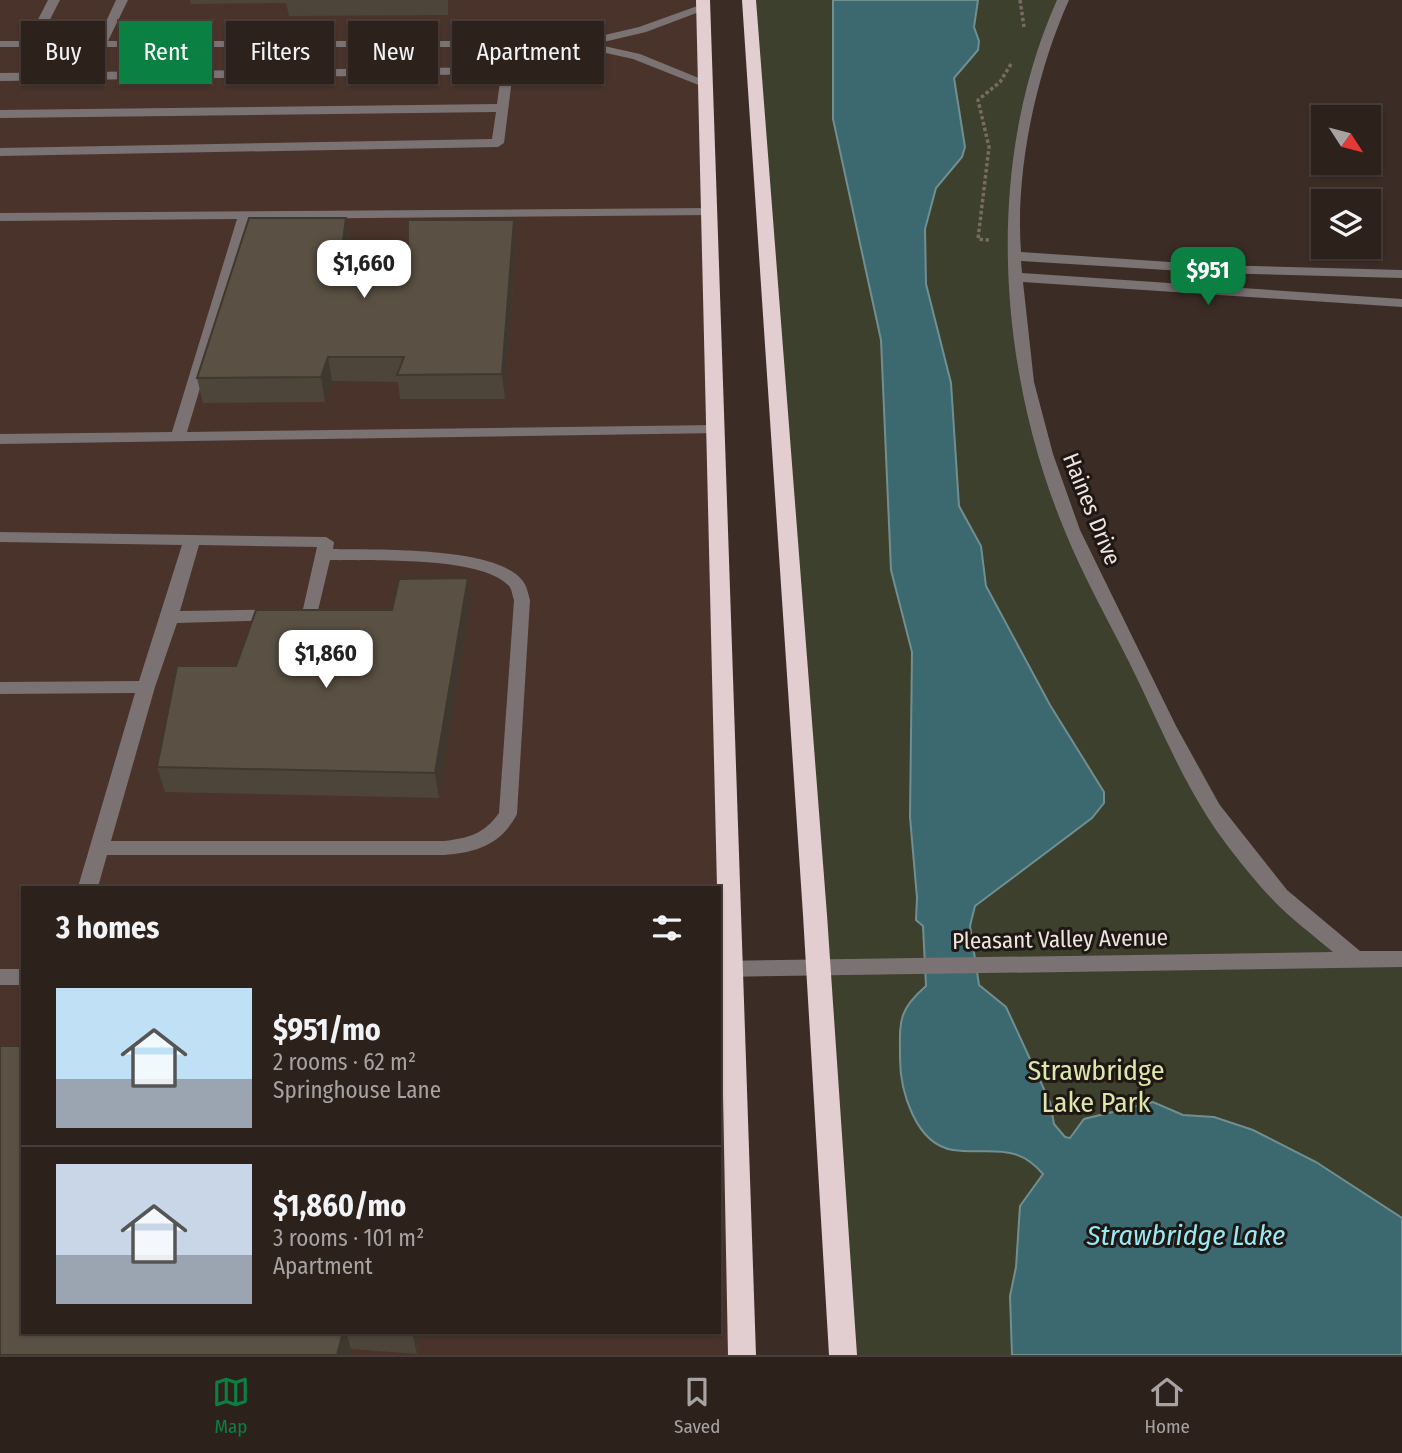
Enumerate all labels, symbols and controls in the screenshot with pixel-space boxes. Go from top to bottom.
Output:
chip: Buy [21,21,105,84]
chip: Rent [119,21,212,84]
chip: Filters [226,21,334,84]
chip: New [348,21,438,84]
chip: Apartment [452,21,604,84]
north arrow [1311,105,1381,175]
map controls [1311,105,1381,259]
button: layers [1311,189,1381,259]
pin: $1,660 [307,240,421,300]
pin: $951 [1167,247,1249,307]
text: $1,660 [333,249,395,277]
text: $951 [1187,256,1229,284]
street label: Haines Drive [1057,449,1127,569]
pin: $1,860 [269,630,383,690]
text: $1,860 [295,639,357,667]
icon: filters [648,909,686,947]
text: 3 homes [56,910,159,946]
street label: Pleasant Valley Avenue [952,923,1168,955]
text: $951/mo [273,1012,381,1048]
icon: home [112,1016,196,1100]
text: 2 rooms · 62 m² [273,1048,416,1076]
park label: Strawbridge Lake Park [1027,1054,1165,1119]
text: Springhouse Lane [273,1076,441,1104]
text: $1,860/mo [273,1188,406,1224]
icon: home [112,1192,196,1276]
water label: Strawbridge Lake [1086,1219,1285,1252]
text: 3 rooms · 101 m² [273,1224,424,1252]
text: Apartment [273,1252,373,1280]
tab: Map [212,1373,250,1438]
tab: Saved [674,1373,720,1438]
tab: Home [1144,1373,1190,1438]

